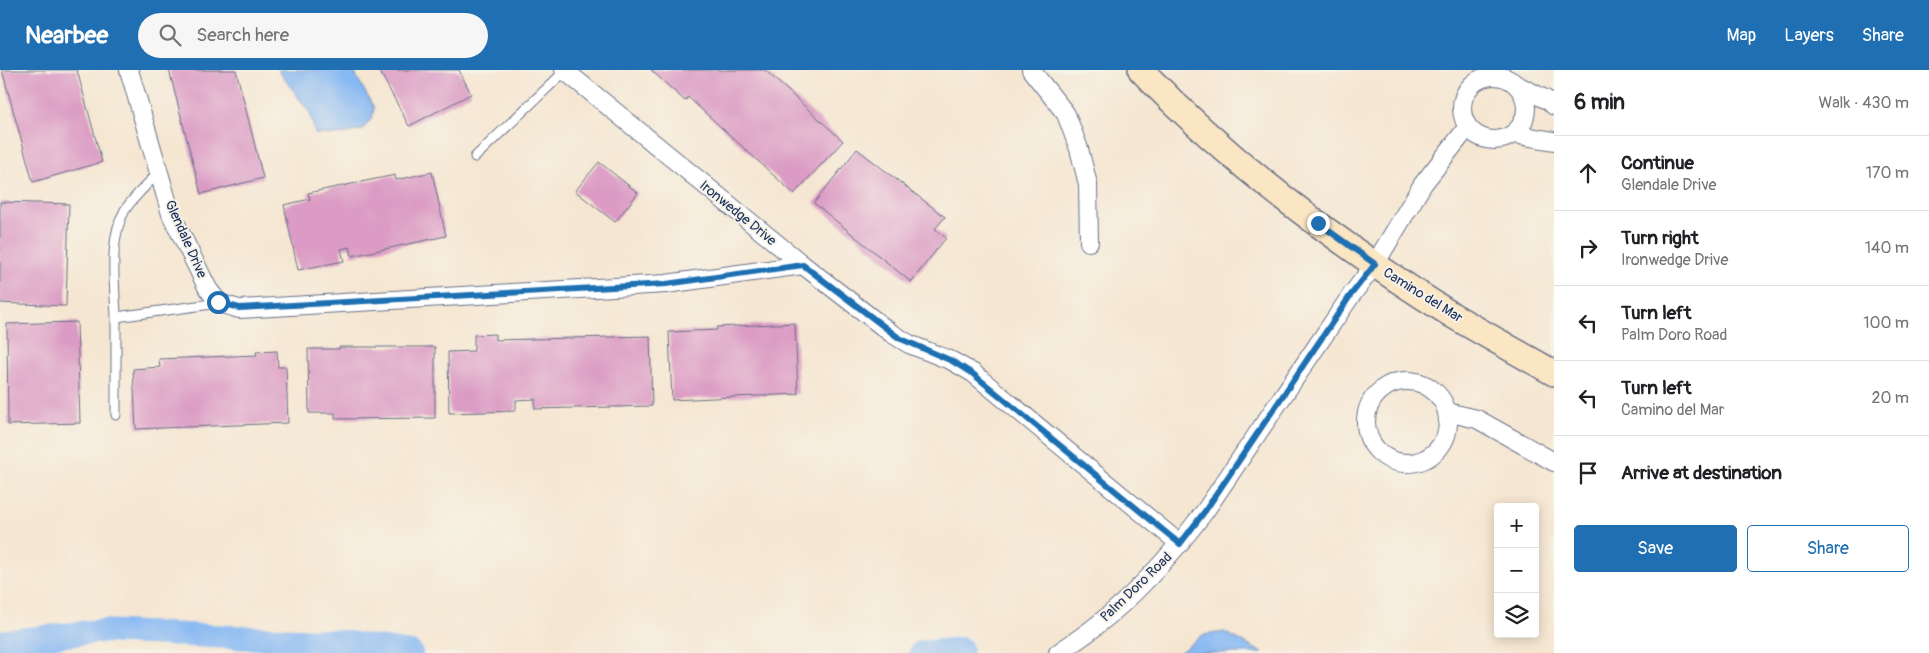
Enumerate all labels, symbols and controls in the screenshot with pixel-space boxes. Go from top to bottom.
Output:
search box [138,13,488,58]
text: Nearbee [25,21,108,50]
icon: search [156,21,184,49]
text: Search here [196,23,289,47]
text: Map [1727,24,1756,47]
text: Layers [1784,24,1834,47]
text: Share [1862,24,1904,47]
text: 6 min [1574,89,1625,116]
text: Walk · 430 m [1818,93,1909,113]
text: Continue [1621,151,1694,175]
icon: ahead [1574,159,1602,187]
text: 170 m [1866,163,1909,183]
text: Glendale Drive [1621,175,1717,195]
street label: Ironwedge Drive [696,177,780,249]
street label: Glendale Drive [161,197,211,281]
route end [1307,212,1330,235]
text: Turn right [1621,226,1699,250]
icon: right [1574,234,1602,262]
text: 140 m [1865,238,1909,258]
text: Ironwedge Drive [1621,250,1728,270]
street label: Camino del Mar [1380,264,1466,326]
route start [207,291,230,314]
text: Turn left [1621,301,1691,325]
icon: left [1574,309,1602,337]
text: 100 m [1863,313,1909,333]
text: Palm Doro Road [1621,325,1727,345]
text: Turn left [1621,376,1691,400]
icon: left [1574,384,1602,412]
text: 20 m [1871,388,1909,408]
text: Camino del Mar [1621,400,1725,420]
icon: arrive [1574,459,1602,487]
text: Arrive at destination [1621,461,1782,485]
map controls [1494,503,1539,638]
button: + [1494,503,1539,548]
button: Save [1574,525,1737,572]
button: Share [1747,525,1909,572]
street label: Palm Doro Road [1097,548,1175,625]
button: − [1494,548,1539,593]
button: layers [1494,593,1539,638]

